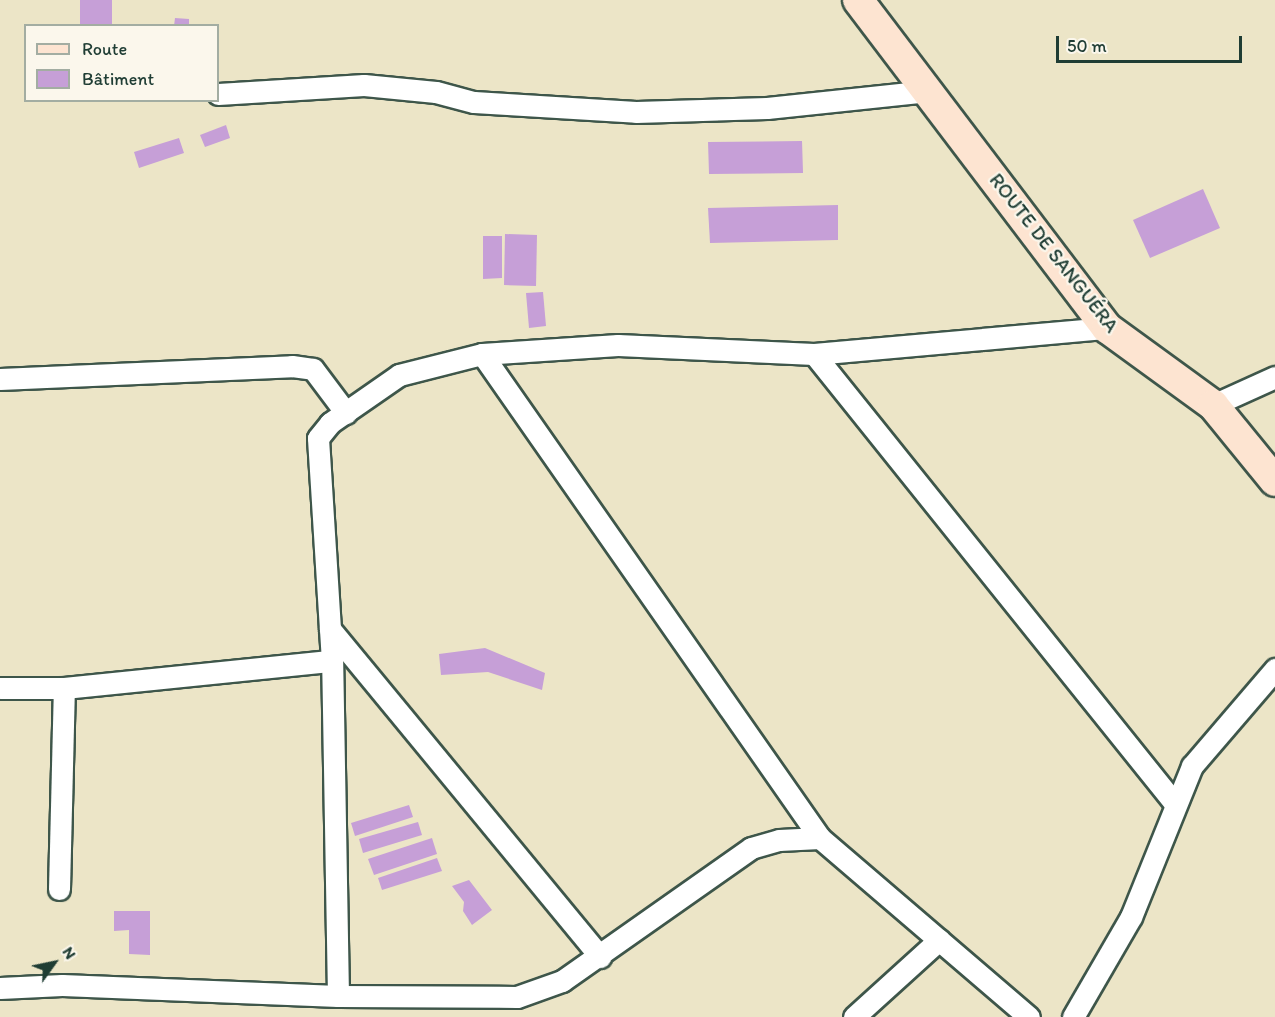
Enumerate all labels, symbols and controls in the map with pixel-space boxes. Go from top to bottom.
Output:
legend [24,24,219,102]
scale bar [1059,24,1245,62]
text: 50 m [1067,35,1107,57]
text: Route [82,38,127,60]
text: Bâtiment [82,68,154,90]
street label: ROUTE DE SANGUÉRA [984,168,1124,338]
north arrow [24,933,84,993]
text: N [59,943,80,963]

